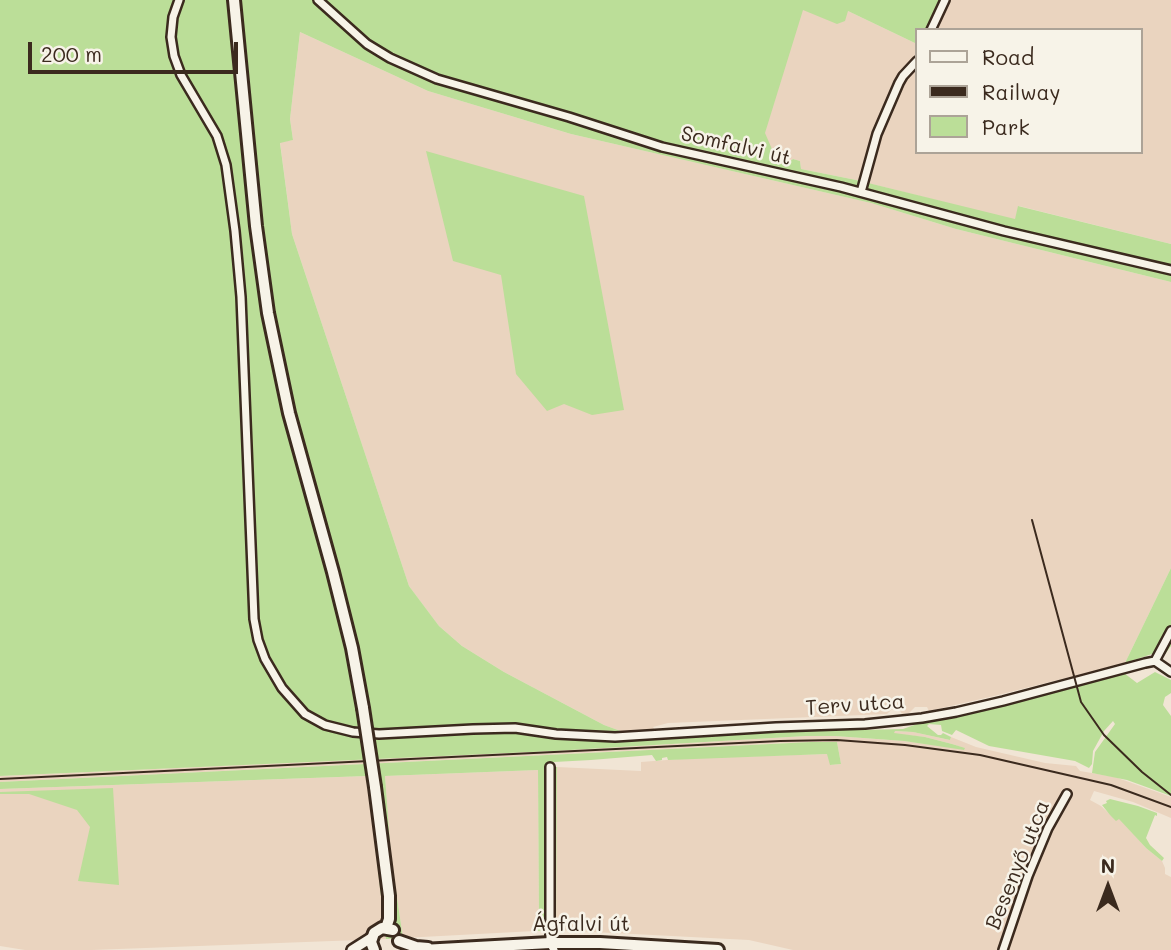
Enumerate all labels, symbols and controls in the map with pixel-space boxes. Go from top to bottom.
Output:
scale bar [32,28,242,72]
legend [916,28,1143,154]
text: 200 m [41,40,102,67]
text: Road [982,43,1034,70]
text: Railway [982,78,1061,105]
text: Park [982,113,1030,140]
street label: Somfalvi út [678,121,794,171]
street label: Terv utca [805,689,905,721]
street label: Besenyő utca [981,797,1055,933]
north arrow [1073,852,1143,922]
text: N [1101,853,1115,878]
street label: Ágfalvi út [532,912,630,938]

